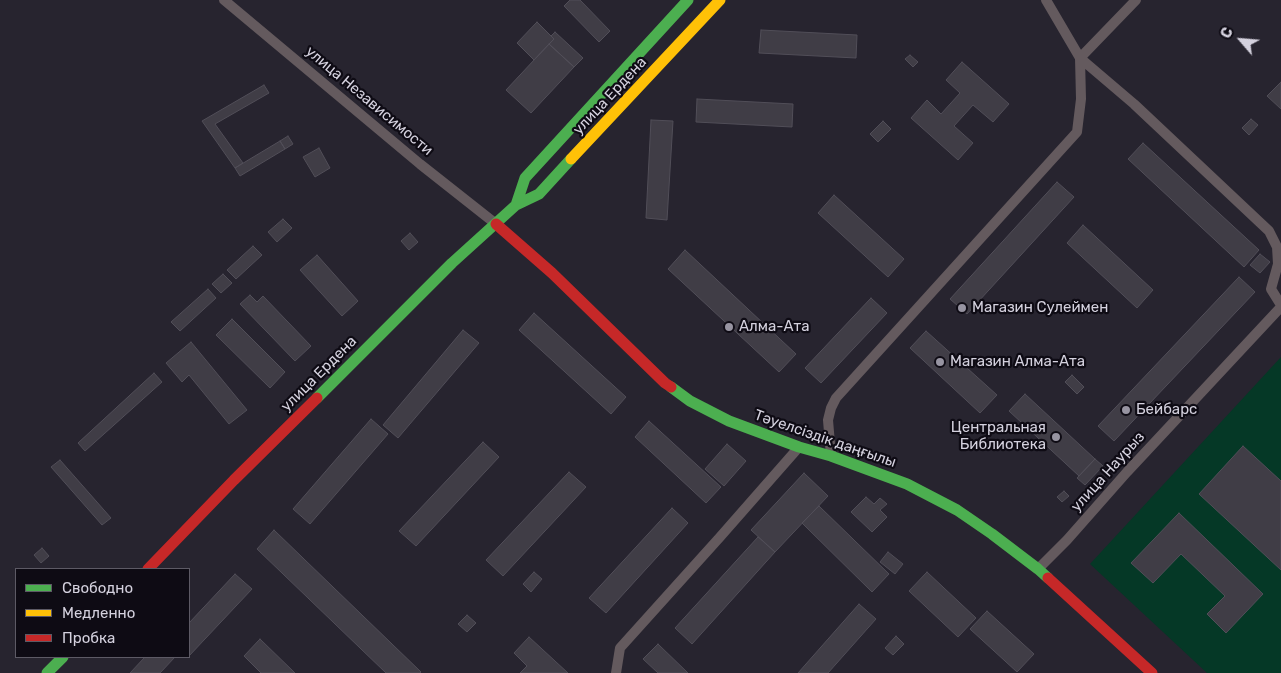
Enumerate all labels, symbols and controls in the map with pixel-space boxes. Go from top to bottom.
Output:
north arrow [1216,15,1266,65]
text: С [1217,25,1237,41]
street label: улица Независимости [302,42,436,160]
street label: улица Ердена [569,53,651,139]
place label: Магазин Сулеймен [972,299,1108,317]
marker: Магазин Сулеймен [956,302,968,314]
place label: Алма-Ата [739,318,810,336]
marker: Алма-Ата [723,321,735,333]
street label: улица Ердена [277,332,361,416]
place label: Магазин Алма-Ата [950,353,1085,371]
marker: Магазин Алма-Ата [934,356,946,368]
place label: Бейбарс [1136,401,1197,419]
marker: Бейбарс [1120,404,1132,416]
street label: Тәуелсіздік даңғылы [752,406,898,472]
place label: Центральная Библиотека [951,419,1046,454]
street label: улица Наурыз [1067,428,1149,516]
marker: Центральная Библиотека [1050,431,1062,443]
legend [15,568,190,658]
text: Свободно [62,579,133,597]
text: Медленно [62,604,135,622]
text: Пробка [62,629,115,647]

